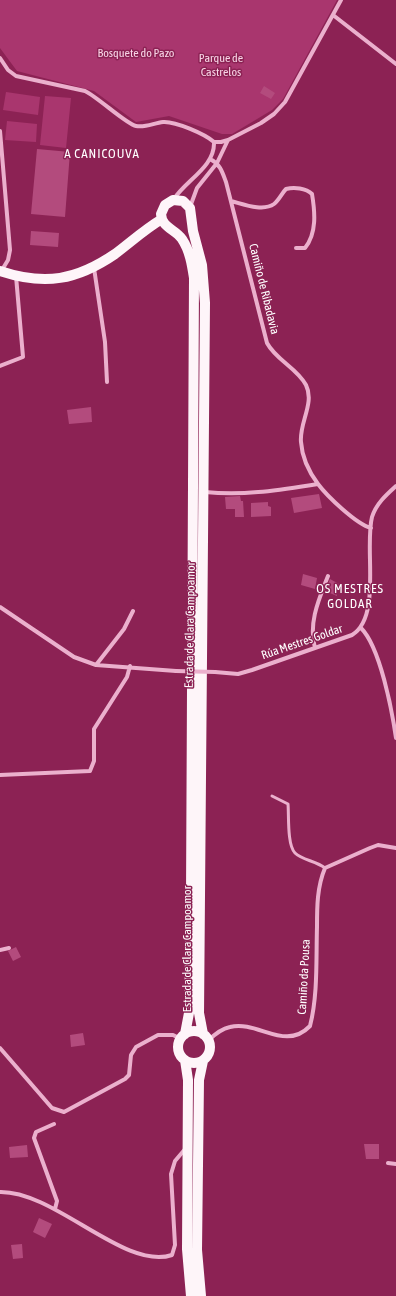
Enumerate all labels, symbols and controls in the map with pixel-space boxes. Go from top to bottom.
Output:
park label: Bosquete do Pazo [98,46,174,60]
park label: Parque de Castrelos [199,51,243,79]
district label: A CANICOUVA [64,146,140,162]
street label: Camiño de Ribadavia [246,242,282,336]
street label: Estrada de Clara Campoamor [182,562,198,688]
district label: OS MESTRES GOLDAR [316,581,384,612]
street label: Rúa Mestres Goldar [260,621,344,663]
street label: Estrada de Clara Campoamor [180,886,194,1012]
street label: Camiño da Pousa [295,939,313,1015]

